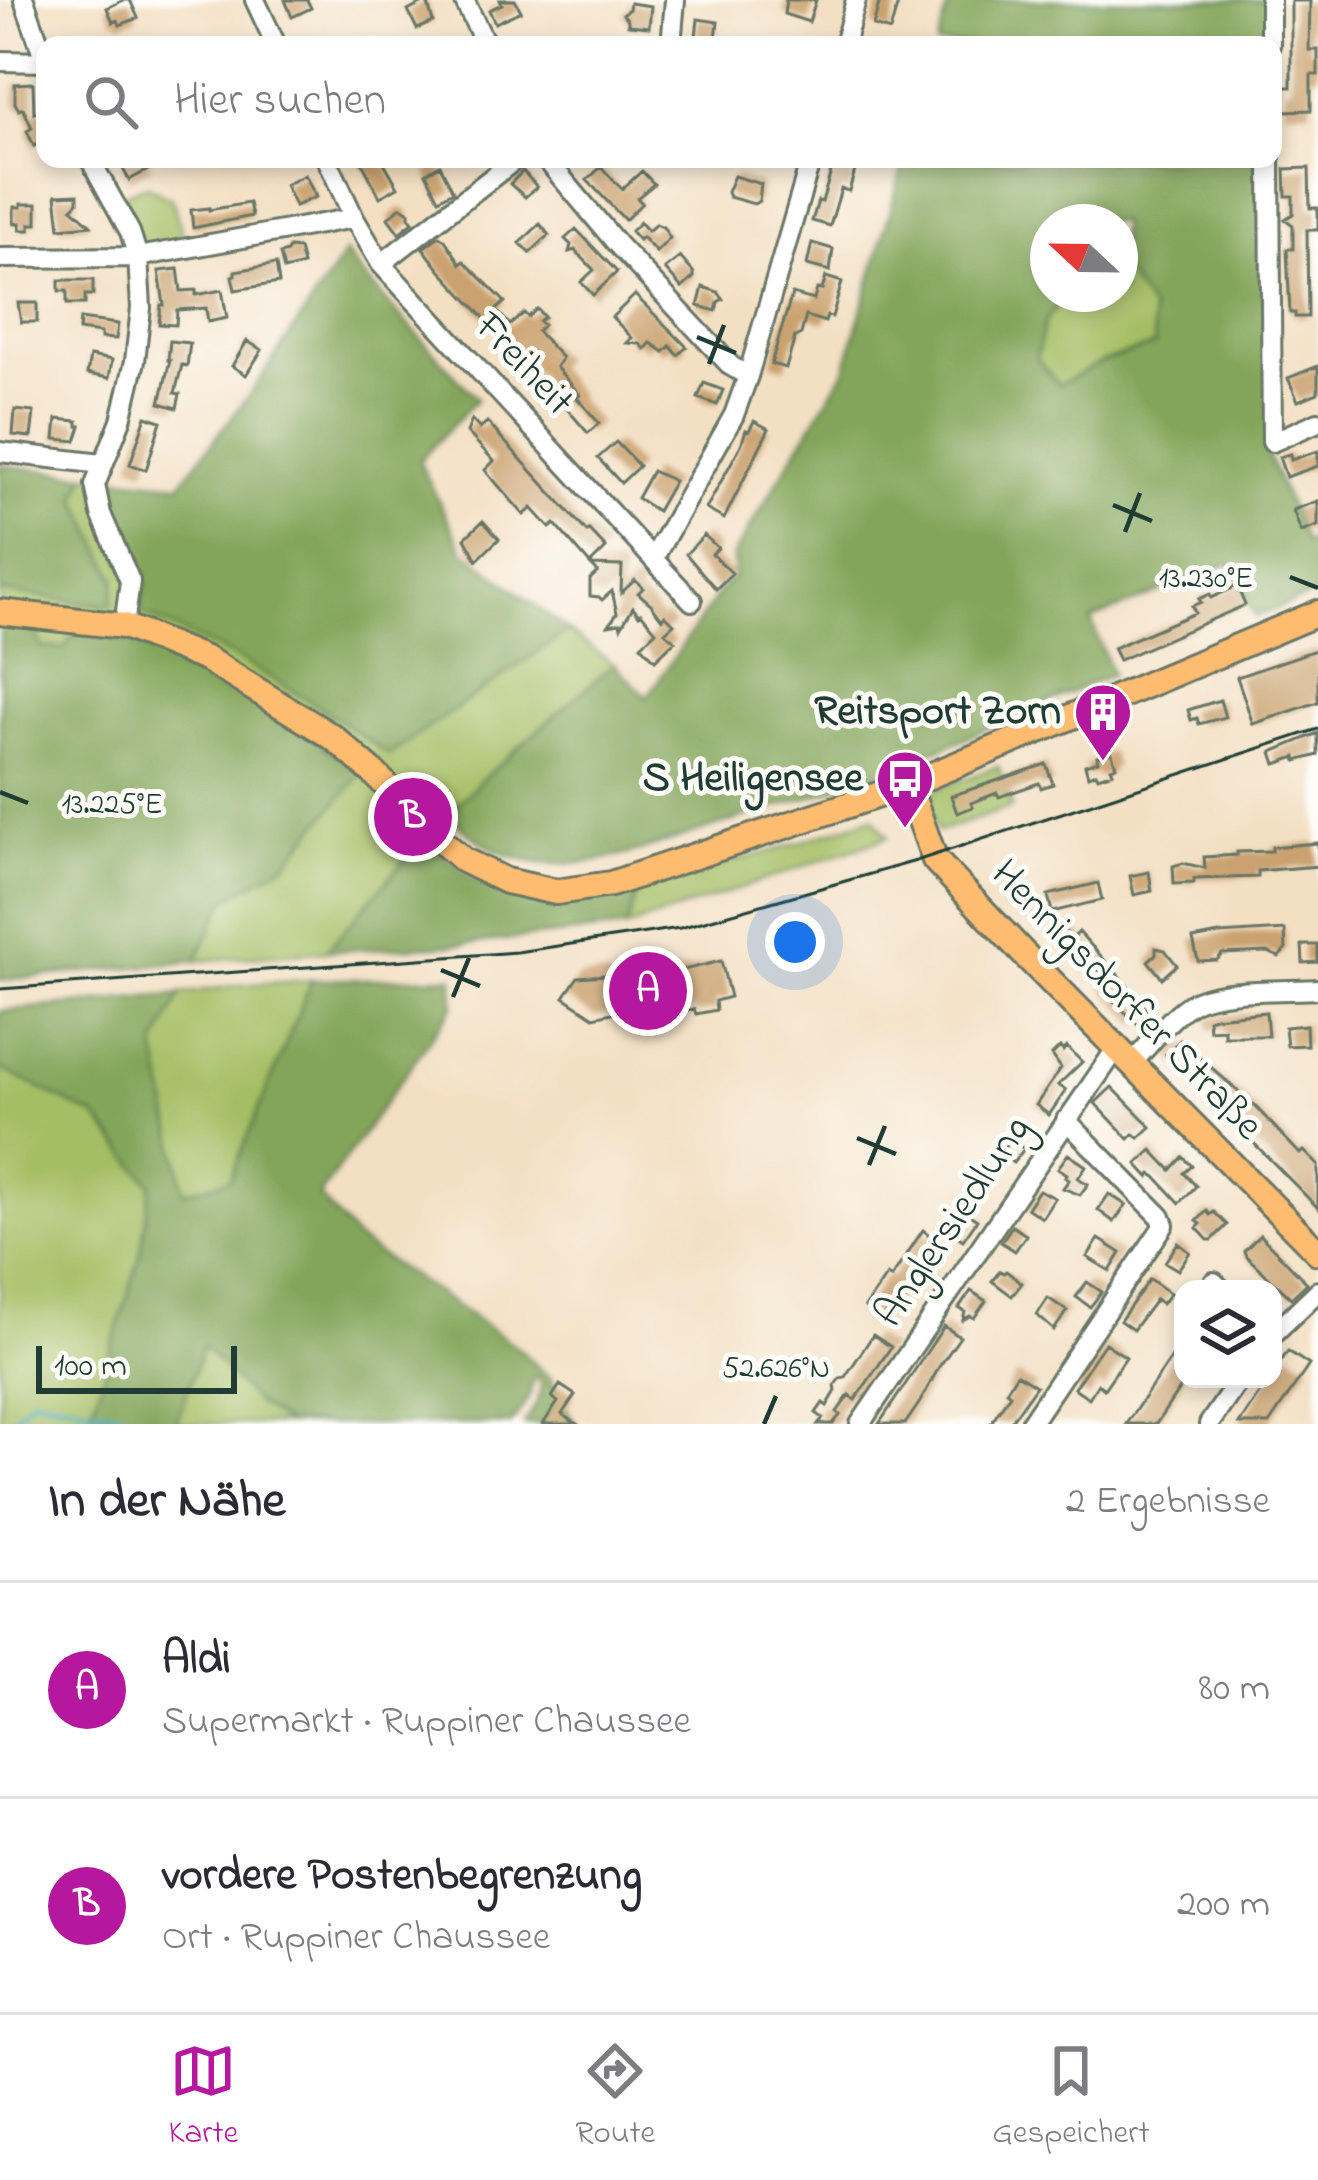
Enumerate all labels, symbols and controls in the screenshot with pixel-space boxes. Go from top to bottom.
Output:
search box [36,36,1282,168]
icon: search [78,69,144,135]
text: Hier suchen [174,69,386,135]
north arrow [1030,204,1138,312]
street label: Freiheit [458,298,587,431]
text: 13.230°E [1159,558,1253,602]
building icon: Reitsport Zorn [1072,681,1134,763]
place label: Reitsport Zorn [814,682,1061,743]
bus stop icon: S Heiligensee [874,748,936,830]
place label: S Heiligensee [643,749,864,811]
pin: B [374,772,452,862]
text: 13.225°E [61,784,163,828]
street label: Hennigsdorfer Straße [975,847,1277,1156]
your location [765,912,825,972]
pin: A [609,946,687,1036]
street label: Anglersiedlung [860,1104,1048,1340]
map controls [1174,1280,1282,1388]
button: layers [1174,1280,1282,1388]
scale bar [36,1340,237,1393]
text: 100 m [54,1343,127,1391]
text: 52.626°N [722,1348,830,1392]
text: In der Nähe [48,1465,285,1540]
text: 2 Ergebnisse [1066,1474,1270,1531]
text: Aldi [162,1628,231,1694]
text: A [75,1661,99,1718]
text: 80 m [1199,1661,1270,1718]
text: Supermarkt · Ruppiner Chaussee [162,1694,691,1751]
text: vordere Postenbegrenzung [162,1844,642,1910]
text: B [74,1877,100,1934]
text: 200 m [1177,1877,1270,1934]
text: Ort · Ruppiner Chaussee [162,1910,550,1967]
tab: Karte [168,2038,238,2158]
tab: Route [575,2038,655,2158]
tab: Gespeichert [992,2038,1150,2158]

